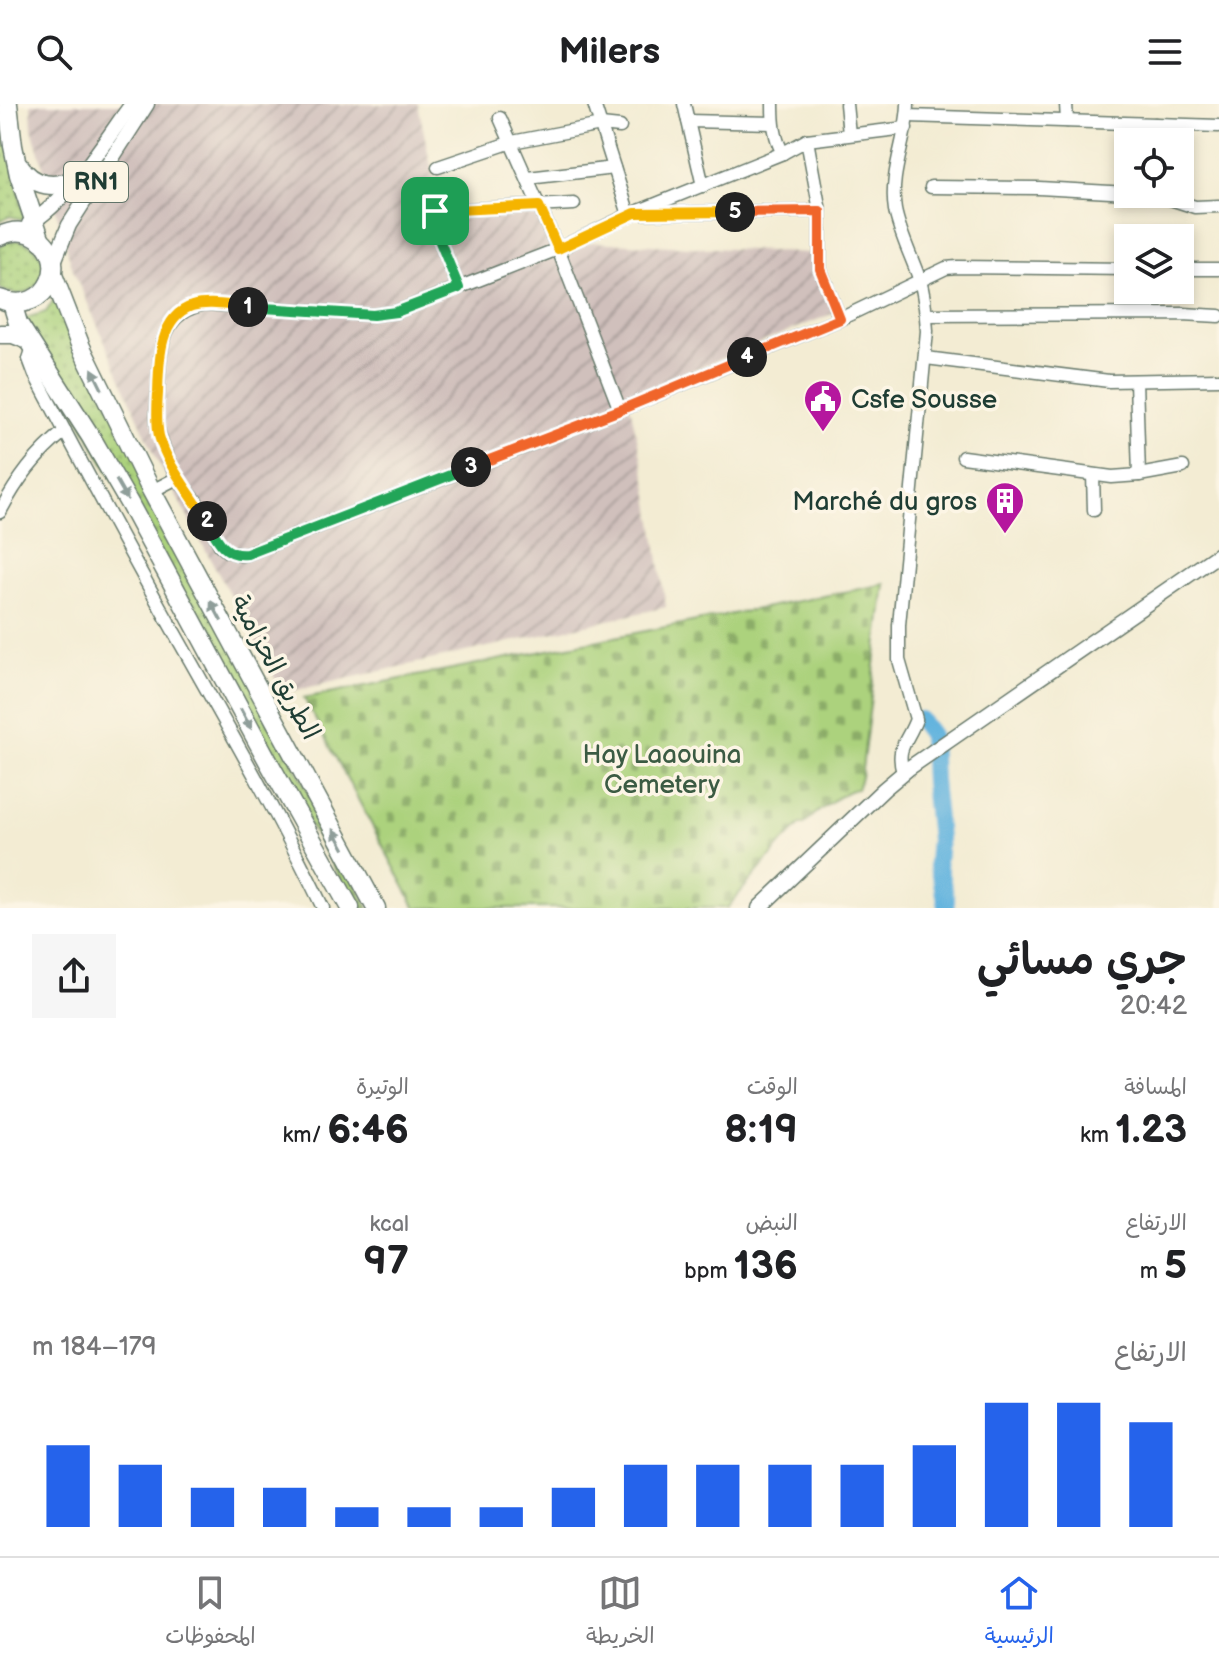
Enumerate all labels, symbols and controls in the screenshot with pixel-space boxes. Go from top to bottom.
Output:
icon: search [32,30,76,74]
icon: menu [1143,30,1187,74]
text: Milers [559,31,660,74]
map controls [1114,128,1194,304]
button: locate [1114,128,1194,208]
road number: RN1 [64,162,128,202]
pin [401,177,469,245]
icon: arrive [413,189,457,233]
pin: 5 [715,192,755,232]
text: 5 [729,198,741,225]
button: layers [1114,224,1194,304]
pin: 1 [228,287,268,327]
text: 1 [243,293,253,320]
pin: 4 [727,337,767,377]
text: 4 [741,343,753,370]
one-way arrow [90,368,104,391]
public building icon: Csfe Sousse [802,378,844,433]
place label: Csfe Sousse [851,385,997,416]
pin: 3 [451,447,491,487]
text: 3 [465,453,477,480]
one-way arrow [115,479,129,502]
building icon: Marché du gros [984,480,1026,535]
place label: Marché du gros [792,487,977,518]
pin: 2 [187,501,227,541]
text: 2 [200,507,214,534]
street label: الطريق الحزامية [224,590,326,745]
one-way arrow [209,599,222,622]
one-way arrow [239,708,252,731]
park label: Hay Laaouina Cemetery [583,740,741,801]
one-way arrow [333,828,346,851]
button: share [32,934,116,1018]
text: جري مسائي [977,934,1187,987]
text: 20:42 [1120,991,1187,1022]
text: الوتيرة [356,1074,409,1101]
text: الوقت [747,1074,798,1101]
text: المسافة [1124,1074,1187,1101]
text: 6:46 [327,1106,409,1154]
text: 8:19 [724,1106,798,1154]
text: 1.23 [1115,1106,1187,1154]
text: /km [282,1122,327,1149]
text: km [1080,1122,1115,1149]
text: النبض [745,1210,798,1237]
text: الارتفاع [1125,1210,1187,1237]
text: kcal [370,1211,409,1238]
text: 97 [363,1238,409,1286]
text: 136 [734,1242,798,1290]
text: 5 [1164,1242,1187,1290]
text: bpm [684,1258,734,1285]
text: m [1140,1258,1164,1285]
text: 179–184 m [32,1332,157,1363]
text: الارتفاع [1114,1338,1187,1369]
tab: المحفوظات [165,1571,256,1655]
tab: الخريطة [586,1571,655,1655]
tab: الرئيسية [985,1571,1054,1655]

